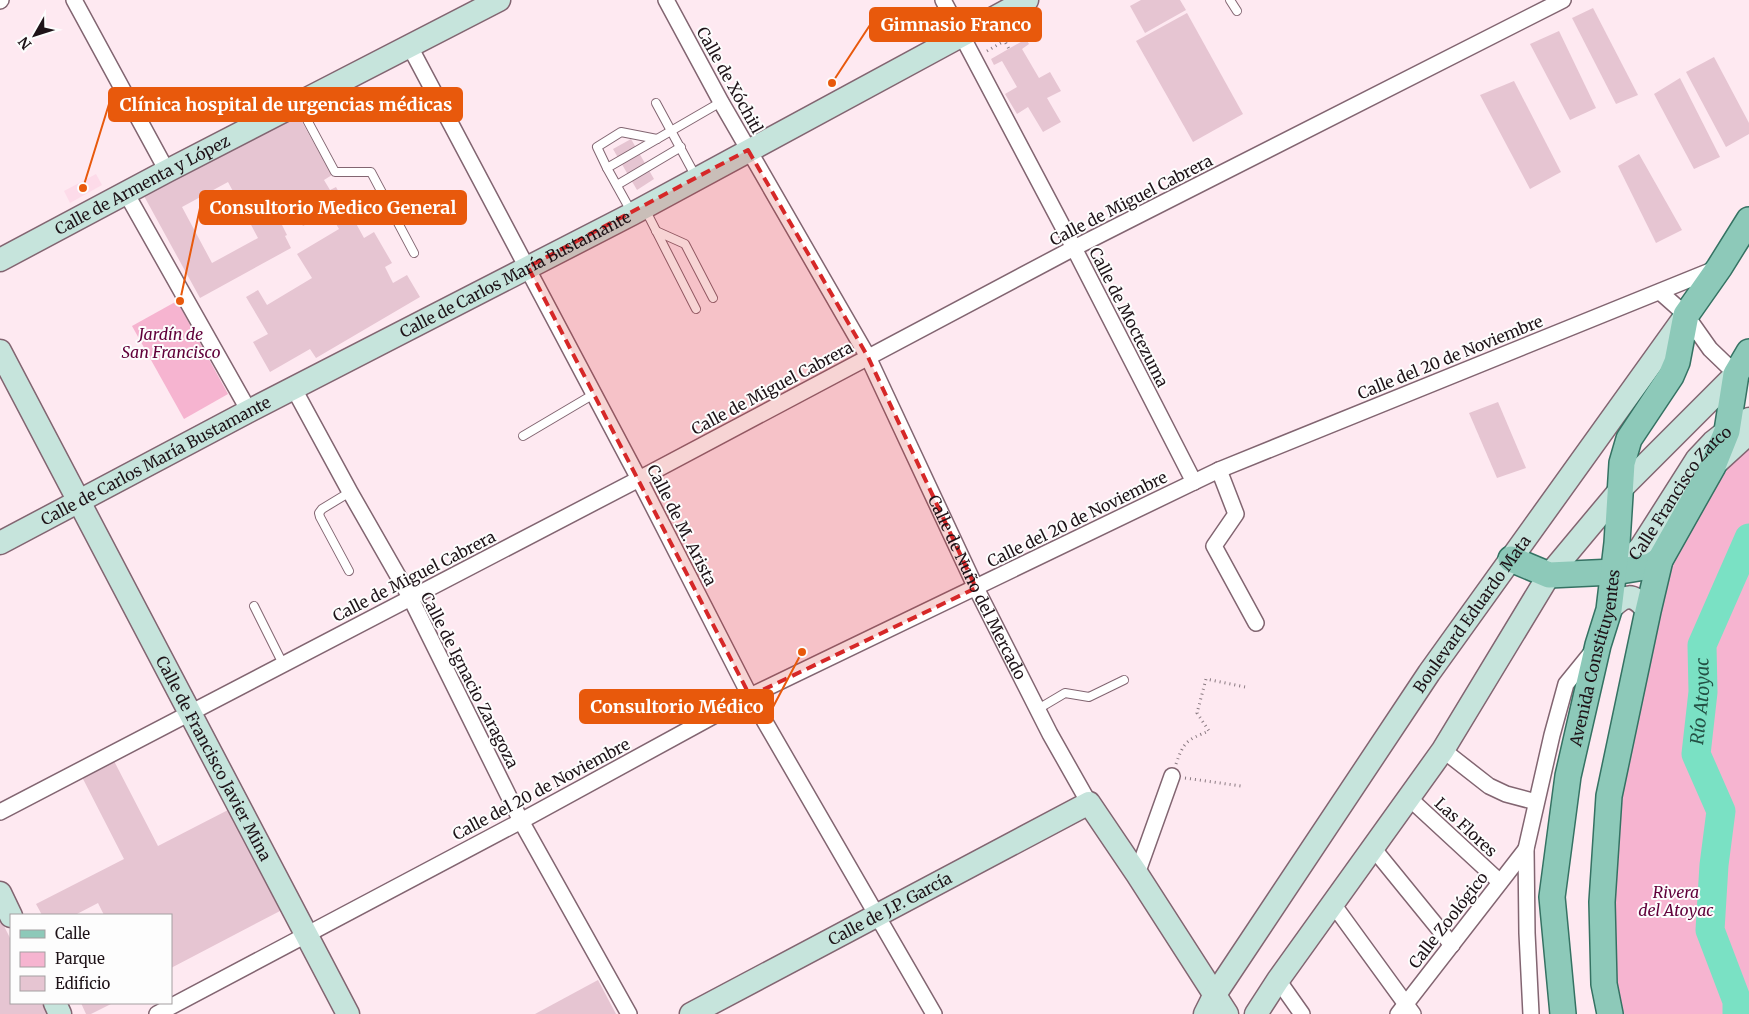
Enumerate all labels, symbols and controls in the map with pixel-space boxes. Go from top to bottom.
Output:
callout: Gimnasio Franco [870,8,1041,41]
north arrow [10,10,60,60]
text: Gimnasio Franco [881,13,1032,36]
street label: Calle de Xóchitl [692,23,768,137]
text: N [14,33,35,53]
callout: Clínica hospital de urgencias médicas [109,88,462,121]
text: Clínica hospital de urgencias médicas [120,93,452,116]
street label: Calle de Armenta y López [51,130,233,239]
street label: Calle de Miguel Cabrera [1046,150,1216,250]
callout: Consultorio Medico General [200,191,466,224]
text: Consultorio Medico General [210,196,456,219]
street label: Calle de Carlos María Bustamante [396,206,634,342]
street label: Calle de Moctezuma [1085,244,1173,391]
street label: Calle del 20 de Noviembre [1355,311,1545,403]
park label: Jardín de San Francisco [121,324,221,362]
street label: Calle de Miguel Cabrera [688,337,857,439]
street label: Calle de Carlos María Bustamante [37,392,274,530]
street label: Calle Francisco Zarco [1624,421,1735,564]
street label: Calle de M. Arista [643,461,721,589]
street label: Calle del 20 de Noviembre [984,467,1170,571]
street label: Calle de Nuño del Mercado [924,492,1031,683]
street label: Calle de Miguel Cabrera [329,526,499,626]
street label: Boulevard Eduardo Mata [1409,531,1535,697]
street label: Avenida Constituyentes [1565,568,1624,749]
street label: Calle de Ignacio Zaragoza [417,588,523,772]
street label: Calle de Francisco Javier Mina [152,652,276,865]
water label: Río Atoyac [1685,657,1714,746]
callout: Consultorio Médico [580,690,773,723]
text: Consultorio Médico [590,695,764,718]
street label: Calle del 20 de Noviembre [449,734,633,844]
street label: Las Flores [1431,793,1501,861]
street label: Calle de J.P. García [825,868,955,950]
street label: Calle Zoológico [1404,868,1492,972]
park label: Rivera del Atoyac [1638,882,1714,920]
legend [10,914,172,1004]
text: Calle [55,924,90,943]
text: Parque [55,949,105,968]
text: Edificio [55,974,111,993]

